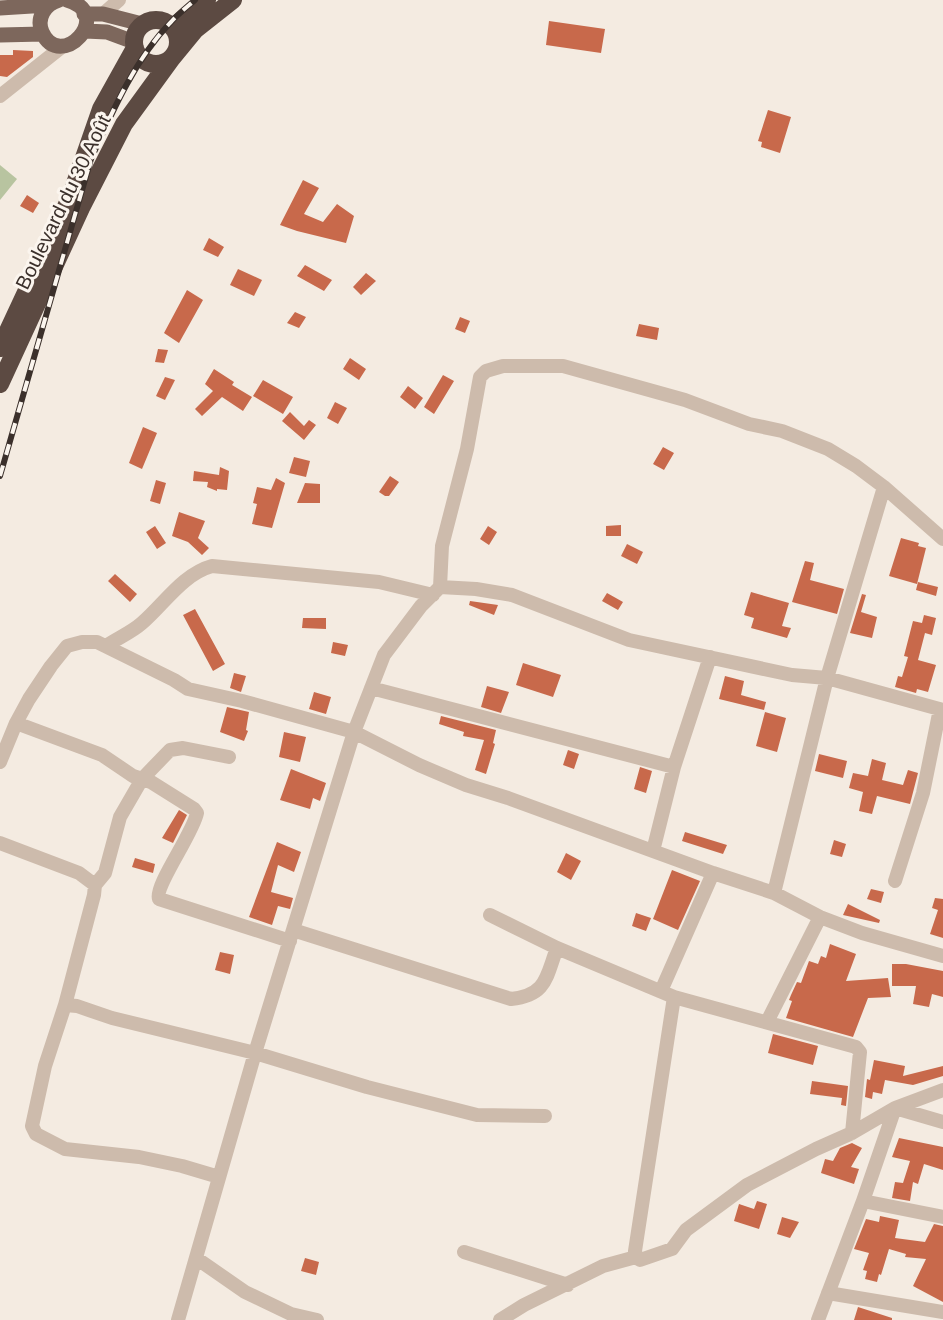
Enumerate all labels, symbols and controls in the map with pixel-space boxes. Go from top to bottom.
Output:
street label: Boulevard du 30 Août [11,111,115,293]

